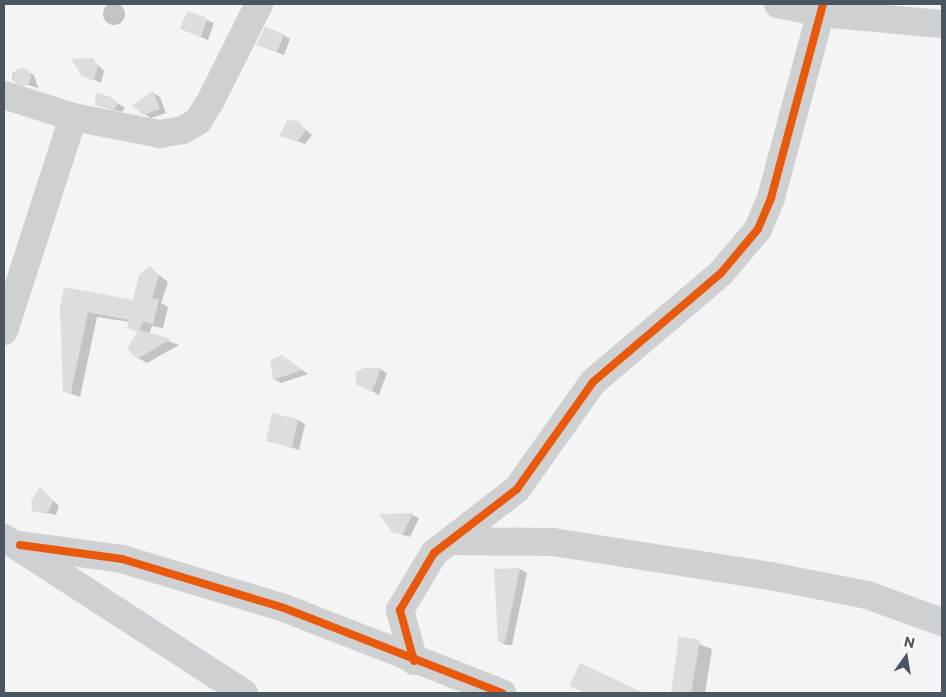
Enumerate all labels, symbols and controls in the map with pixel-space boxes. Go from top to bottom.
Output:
north arrow [881,632,931,682]
text: N [902,632,917,651]

